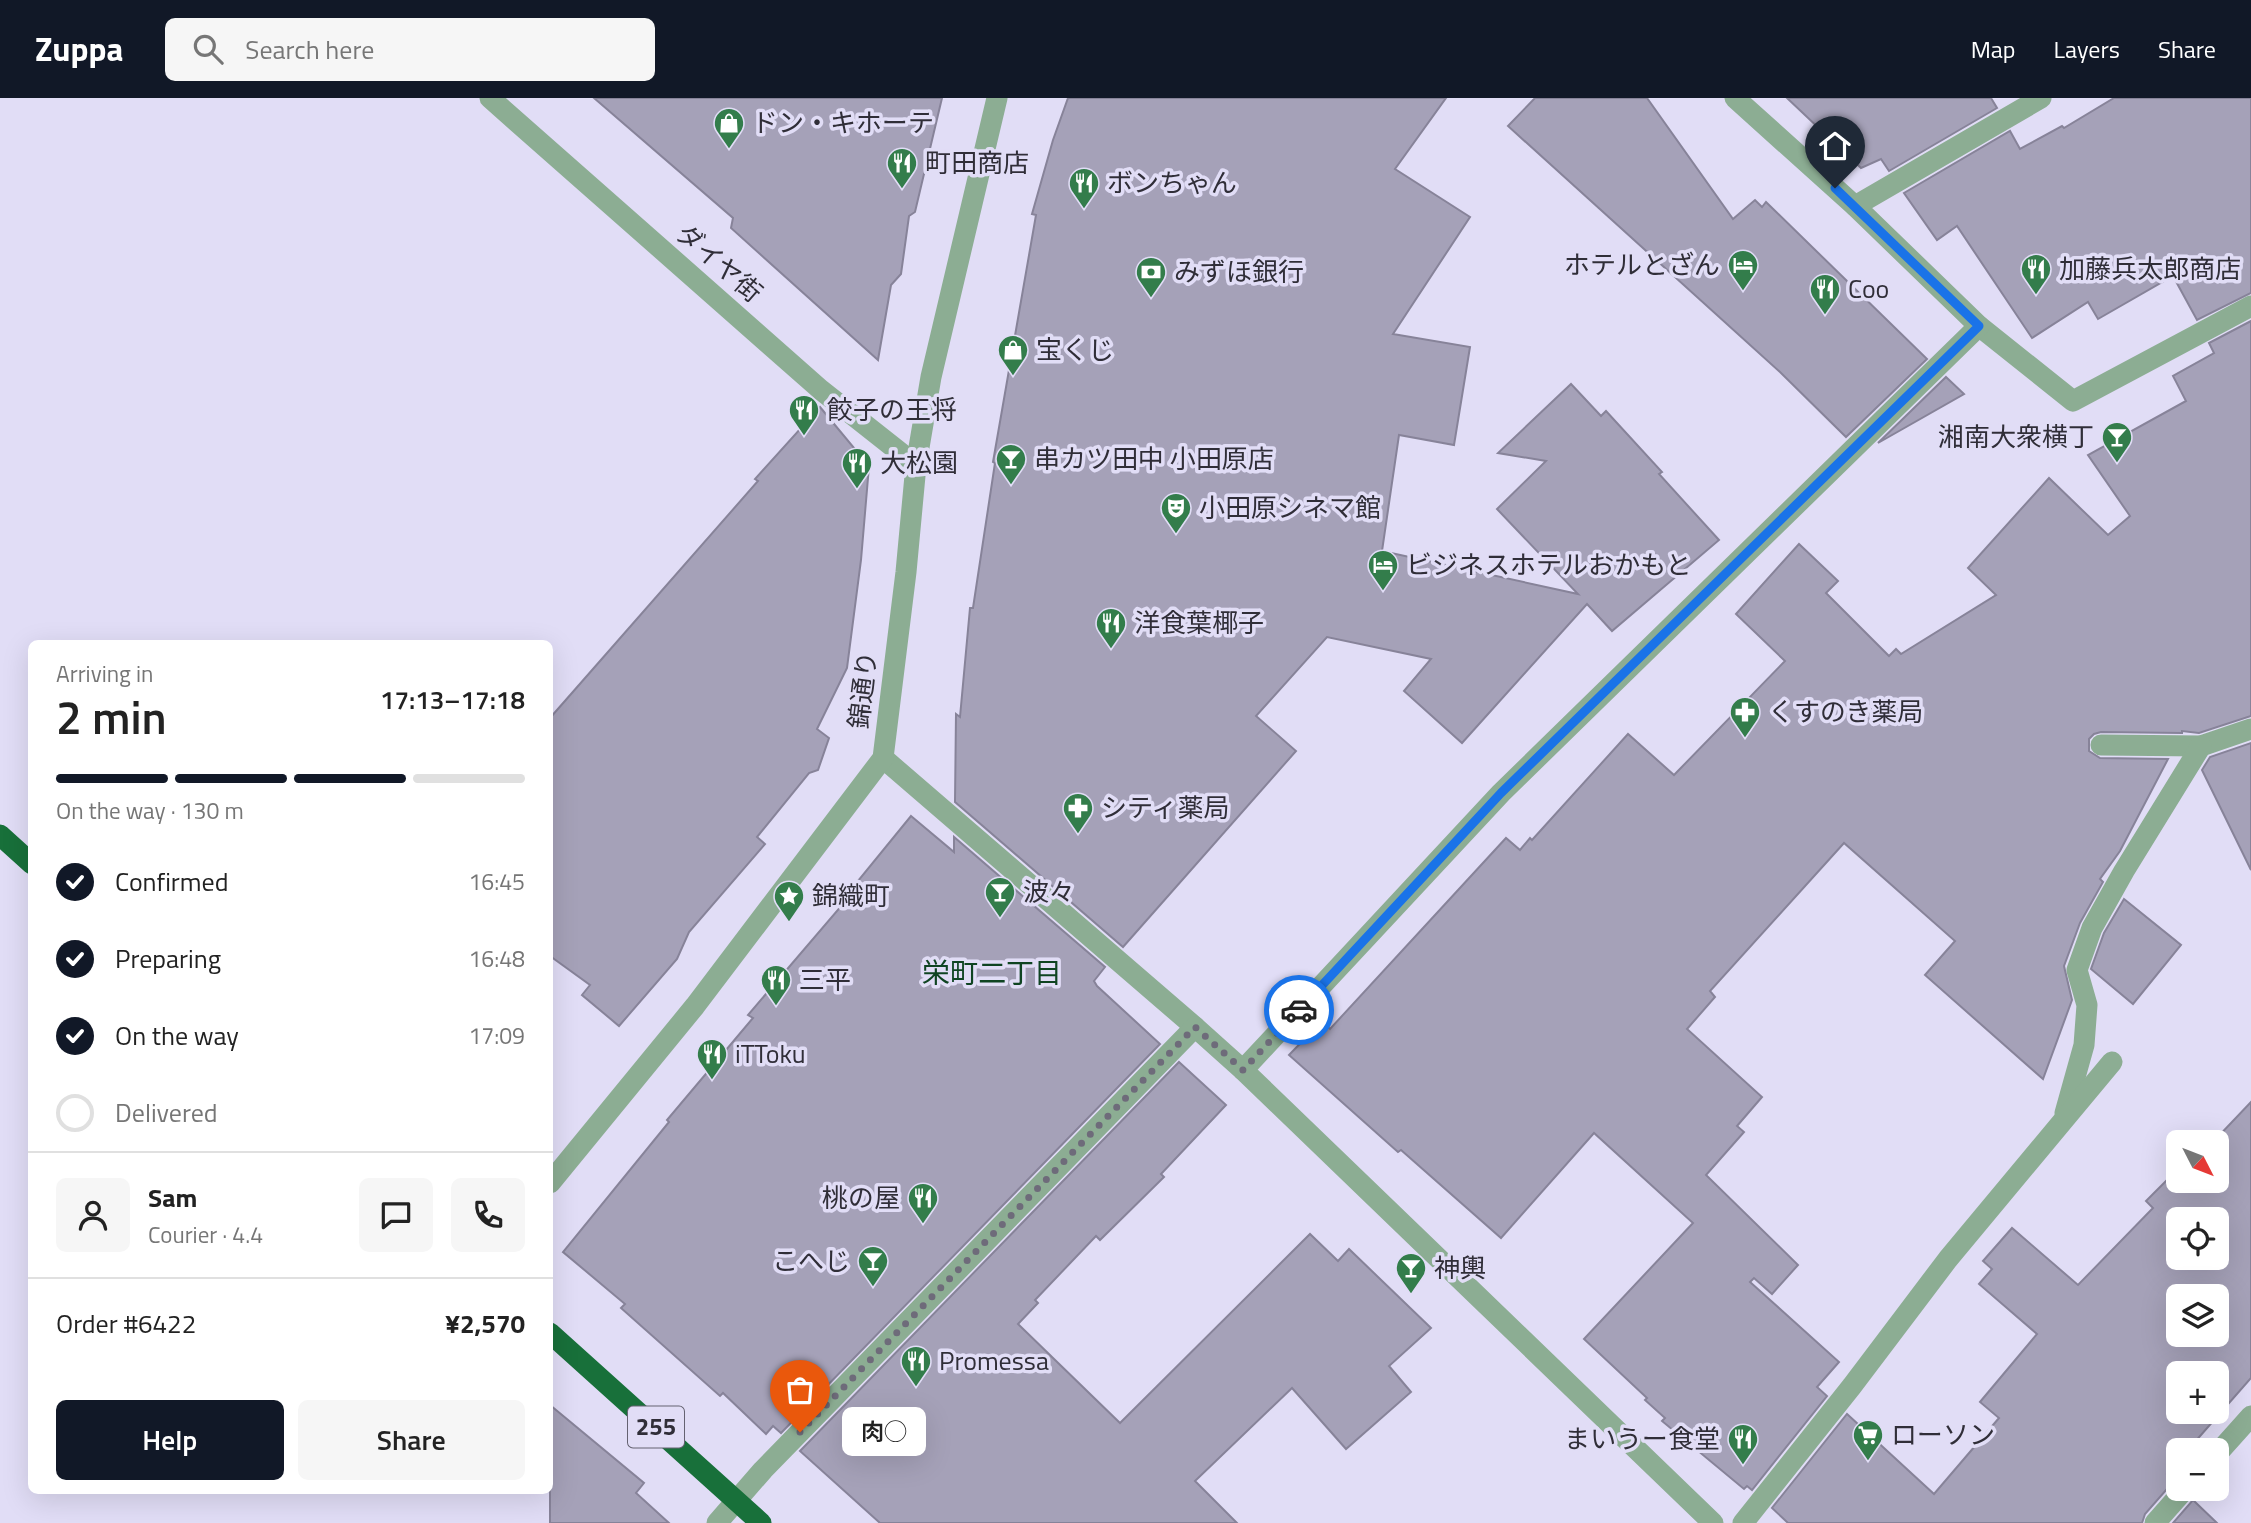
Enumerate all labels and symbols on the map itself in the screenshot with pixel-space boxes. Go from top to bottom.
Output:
place label: ドン・キホーテ [752,103,934,142]
shop icon: ドン・キホーテ [712,106,746,150]
pin [1805,116,1865,188]
place label: 町田商店 [925,143,1029,182]
restaurant icon: 町田商店 [885,146,919,190]
place label: ボンちゃん [1107,163,1237,202]
restaurant icon: ボンちゃん [1067,166,1101,210]
street label: ダイヤ街 [668,214,771,311]
place label: ホテルとざん [1564,245,1720,284]
hotel icon: ホテルとざん [1726,248,1760,292]
place label: 加藤兵太郎商店 [2059,249,2241,288]
place label: みずほ銀行 [1174,252,1304,291]
restaurant icon: 加藤兵太郎商店 [2019,252,2053,296]
bank icon: みずほ銀行 [1134,255,1168,299]
place label: Coo [1848,269,1889,308]
restaurant icon: Coo [1808,272,1842,316]
place label: 宝くじ [1036,330,1114,369]
shop icon: 宝くじ [996,333,1030,377]
place label: 餃子の王将 [827,390,957,429]
restaurant icon: 餃子の王将 [787,393,821,437]
place label: 湘南大衆横丁 [1938,417,2094,456]
bar icon: 湘南大衆横丁 [2100,420,2134,464]
place label: 串カツ田中 小田原店 [1034,439,1274,478]
bar icon: 串カツ田中 小田原店 [994,442,1028,486]
place label: 大松園 [880,443,958,482]
restaurant icon: 大松園 [840,446,874,490]
place label: 小田原シネマ館 [1199,488,1381,527]
theatre icon: 小田原シネマ館 [1159,491,1193,535]
place label: ビジネスホテルおかもと [1406,545,1691,584]
hotel icon: ビジネスホテルおかもと [1366,548,1400,592]
place label: 洋食葉椰子 [1134,603,1264,642]
restaurant icon: 洋食葉椰子 [1094,606,1128,650]
street label: 錦通り [838,649,887,731]
place label: くすのき薬局 [1768,692,1923,731]
pharmacy icon: くすのき薬局 [1728,695,1762,739]
place label: シティ薬局 [1101,788,1229,827]
pharmacy icon: シティ薬局 [1061,791,1095,835]
place label: 波々 [1023,872,1075,911]
bar icon: 波々 [983,875,1017,919]
place label: 錦織町 [812,876,890,915]
place icon: 錦織町 [772,879,806,923]
district label: 栄町二丁目 [922,951,1062,994]
place label: 三平 [799,960,851,999]
restaurant icon: 三平 [759,963,793,1007]
courier [1264,975,1334,1045]
place label: iTToku [735,1034,806,1073]
restaurant icon: iTToku [695,1037,729,1081]
north arrow [2166,1130,2230,1194]
place label: 桃の屋 [822,1178,900,1217]
restaurant icon: 桃の屋 [906,1181,940,1225]
place label: こへじ [772,1241,850,1280]
bar icon: こへじ [856,1244,890,1288]
place label: 神輿 [1434,1248,1486,1287]
bar icon: 神輿 [1394,1251,1428,1295]
place label: Promessa [939,1341,1049,1380]
restaurant icon: Promessa [899,1344,933,1388]
pin [770,1360,830,1432]
road number: 255 [628,1406,684,1448]
callout: 肉◯ [842,1408,926,1456]
place label: ローソン [1891,1415,1995,1454]
supermarket icon: ローソン [1851,1418,1885,1462]
place label: まいうー食堂 [1564,1419,1720,1458]
restaurant icon: まいうー食堂 [1726,1422,1760,1466]

